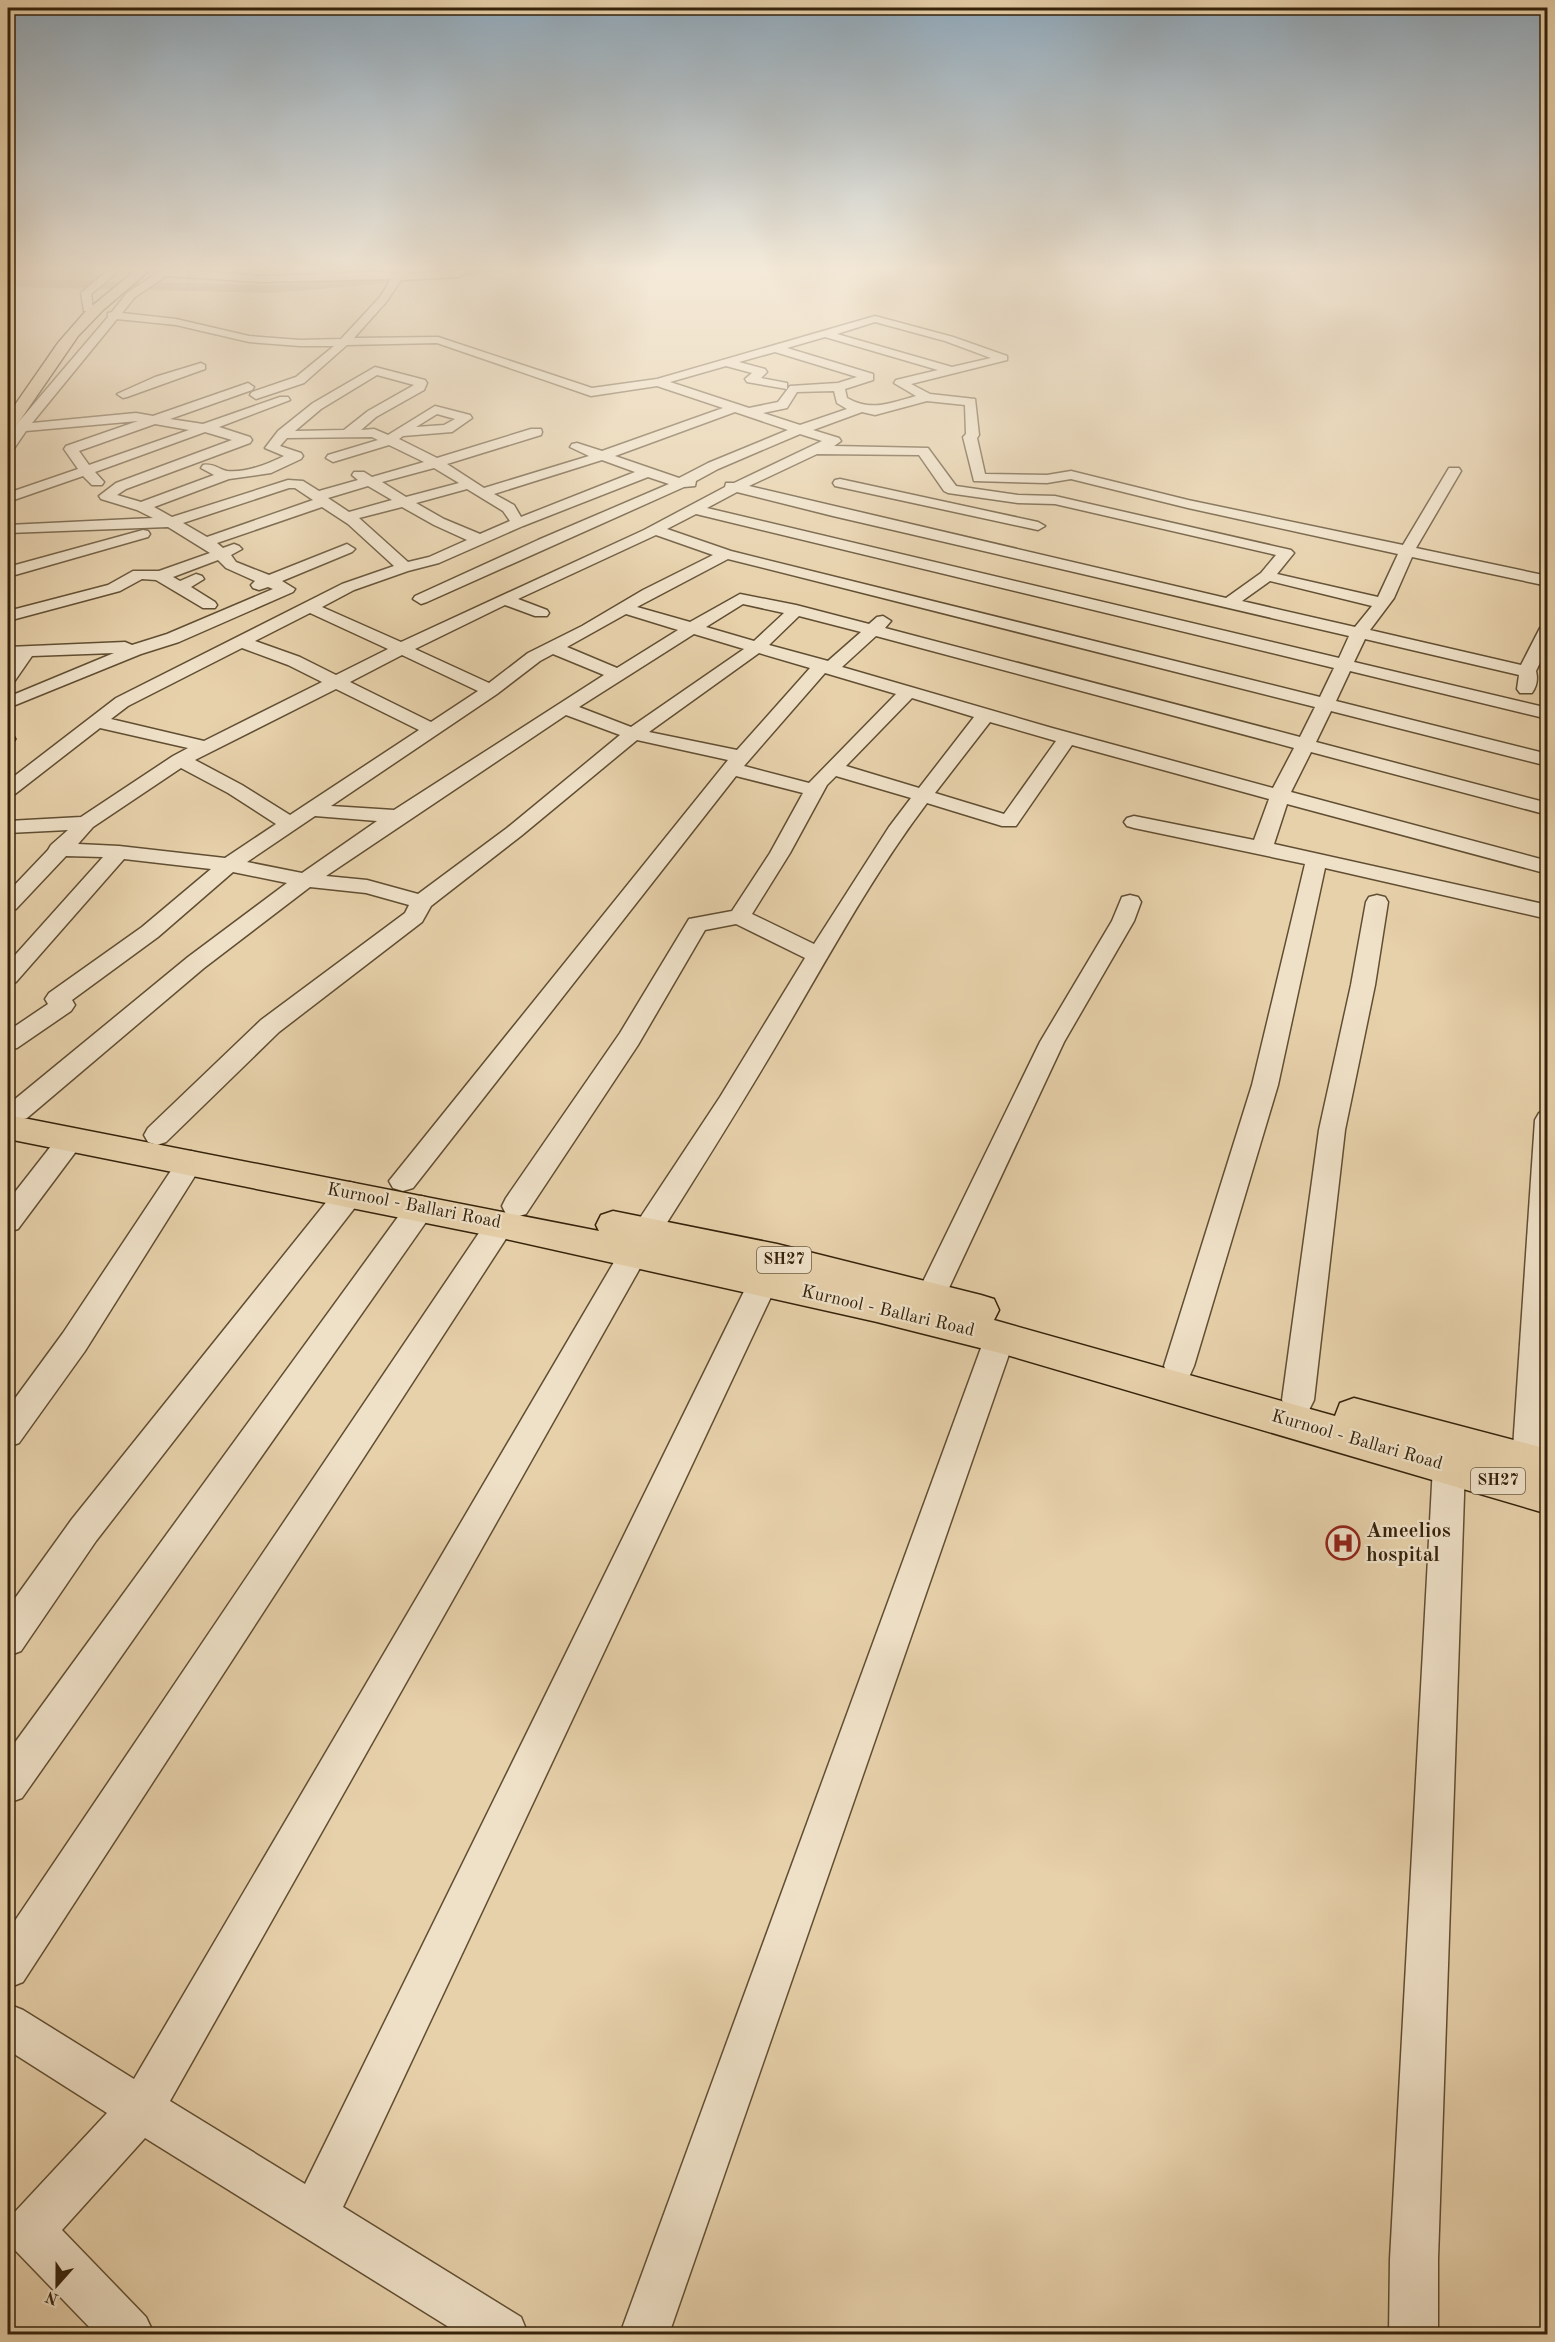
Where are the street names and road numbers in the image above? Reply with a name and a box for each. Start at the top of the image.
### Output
street label: Kurnool - Ballari Road [325,1180,503,1232]
road number: SH27 [757,1247,811,1273]
street label: Kurnool - Ballari Road [800,1282,976,1340]
street label: Kurnool - Ballari Road [1269,1407,1445,1473]
road number: SH27 [1471,1468,1525,1494]

